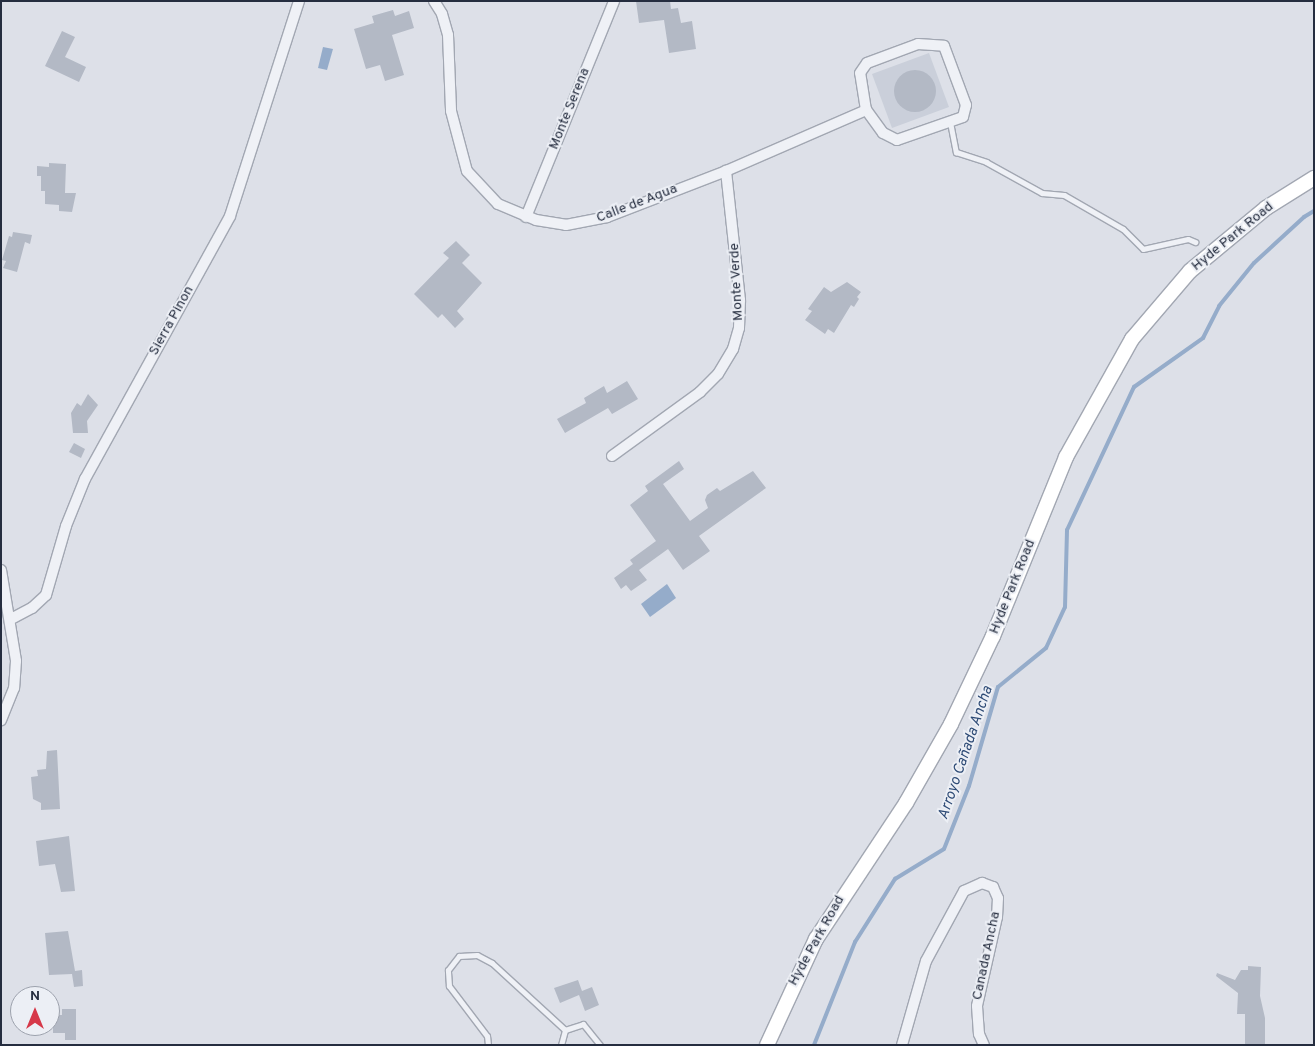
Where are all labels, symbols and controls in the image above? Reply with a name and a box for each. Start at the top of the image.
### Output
street label: Monte Serena [546,66,594,152]
street label: Calle de Agua [594,181,680,227]
street label: Hyde Park Road [1189,199,1277,275]
street label: Monte Verde [727,242,747,322]
street label: Sierra Pinon [146,283,198,359]
street label: Hyde Park Road [986,537,1040,637]
water label: Arroyo Cañada Ancha [935,684,997,822]
street label: Hyde Park Road [785,893,849,989]
street label: Canada Ancha [969,910,1005,1002]
north arrow [10,986,60,1036]
text: N [30,988,40,1005]

